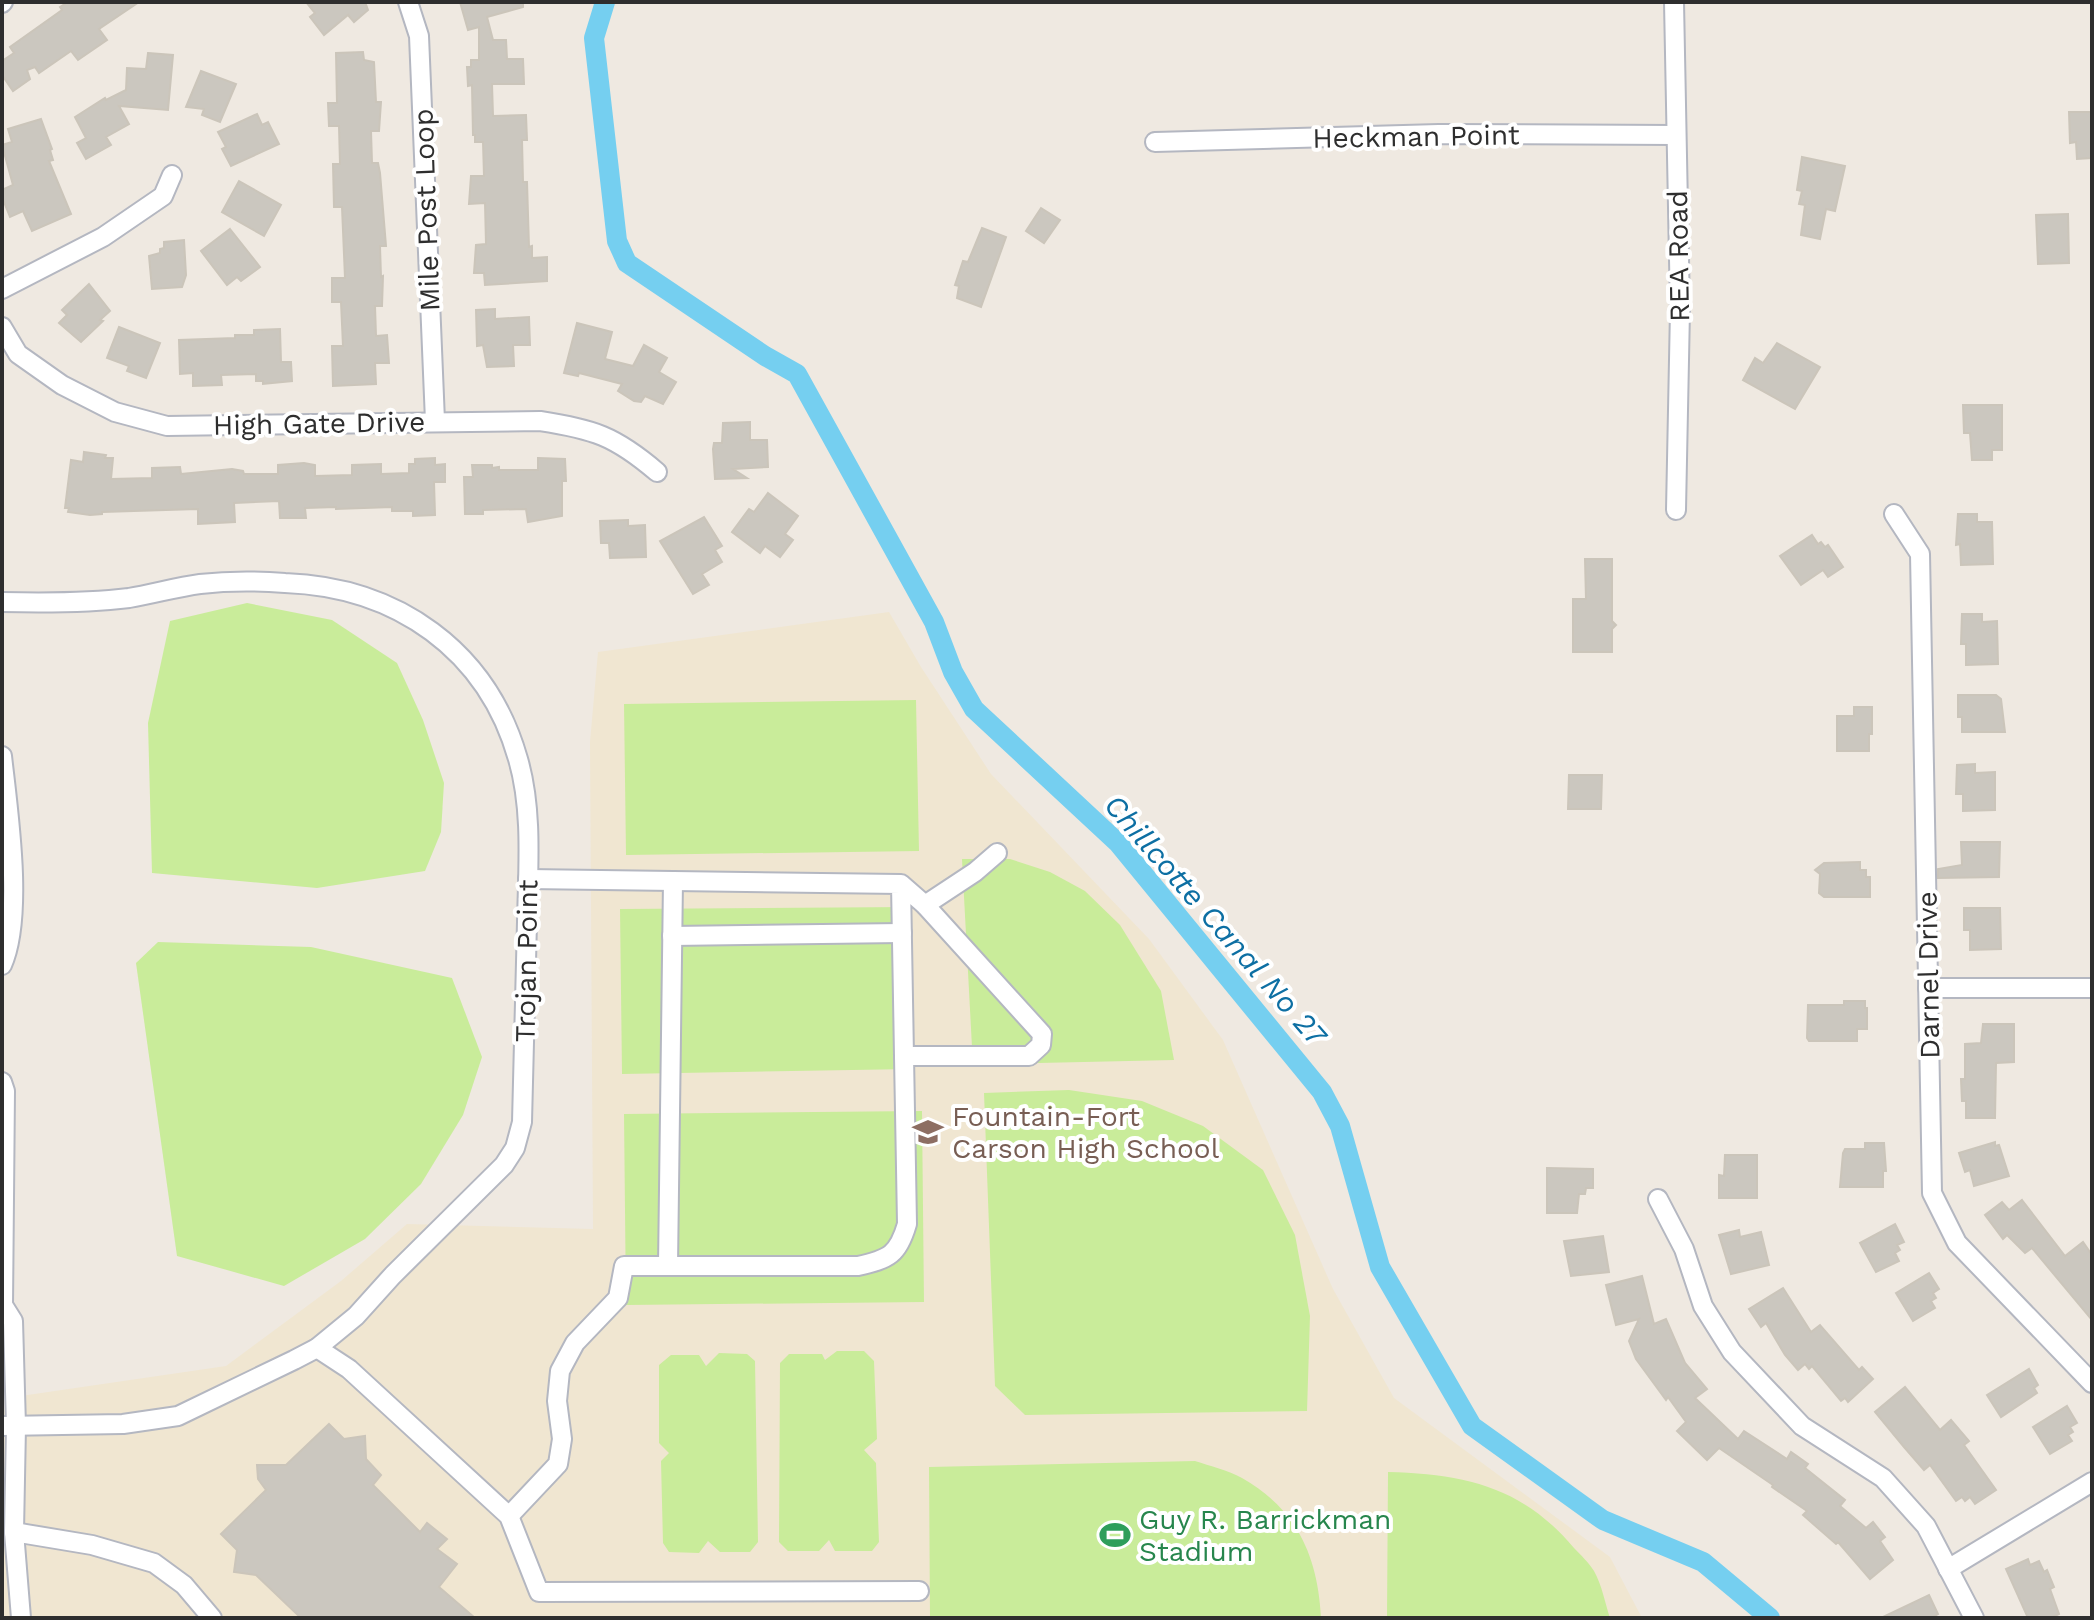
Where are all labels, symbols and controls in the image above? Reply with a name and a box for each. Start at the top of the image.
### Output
street label: Mile Post Loop [406,108,447,312]
street label: Heckman Point [1312,118,1520,155]
street label: REA Road [1661,190,1696,322]
street label: High Gate Drive [213,405,425,442]
water label: Chillcotte Canal No 27 [1097,787,1335,1053]
street label: Trojan Point [509,879,544,1043]
street label: Darnel Drive [1911,891,1946,1059]
place label: Fountain-Fort Carson High School [952,1100,1220,1165]
school or university icon: Fountain-Fort Carson High School [911,1115,945,1149]
place label: Guy R. Barrickman Stadium [1139,1503,1391,1568]
sports icon: Guy R. Barrickman Stadium [1098,1518,1132,1552]

